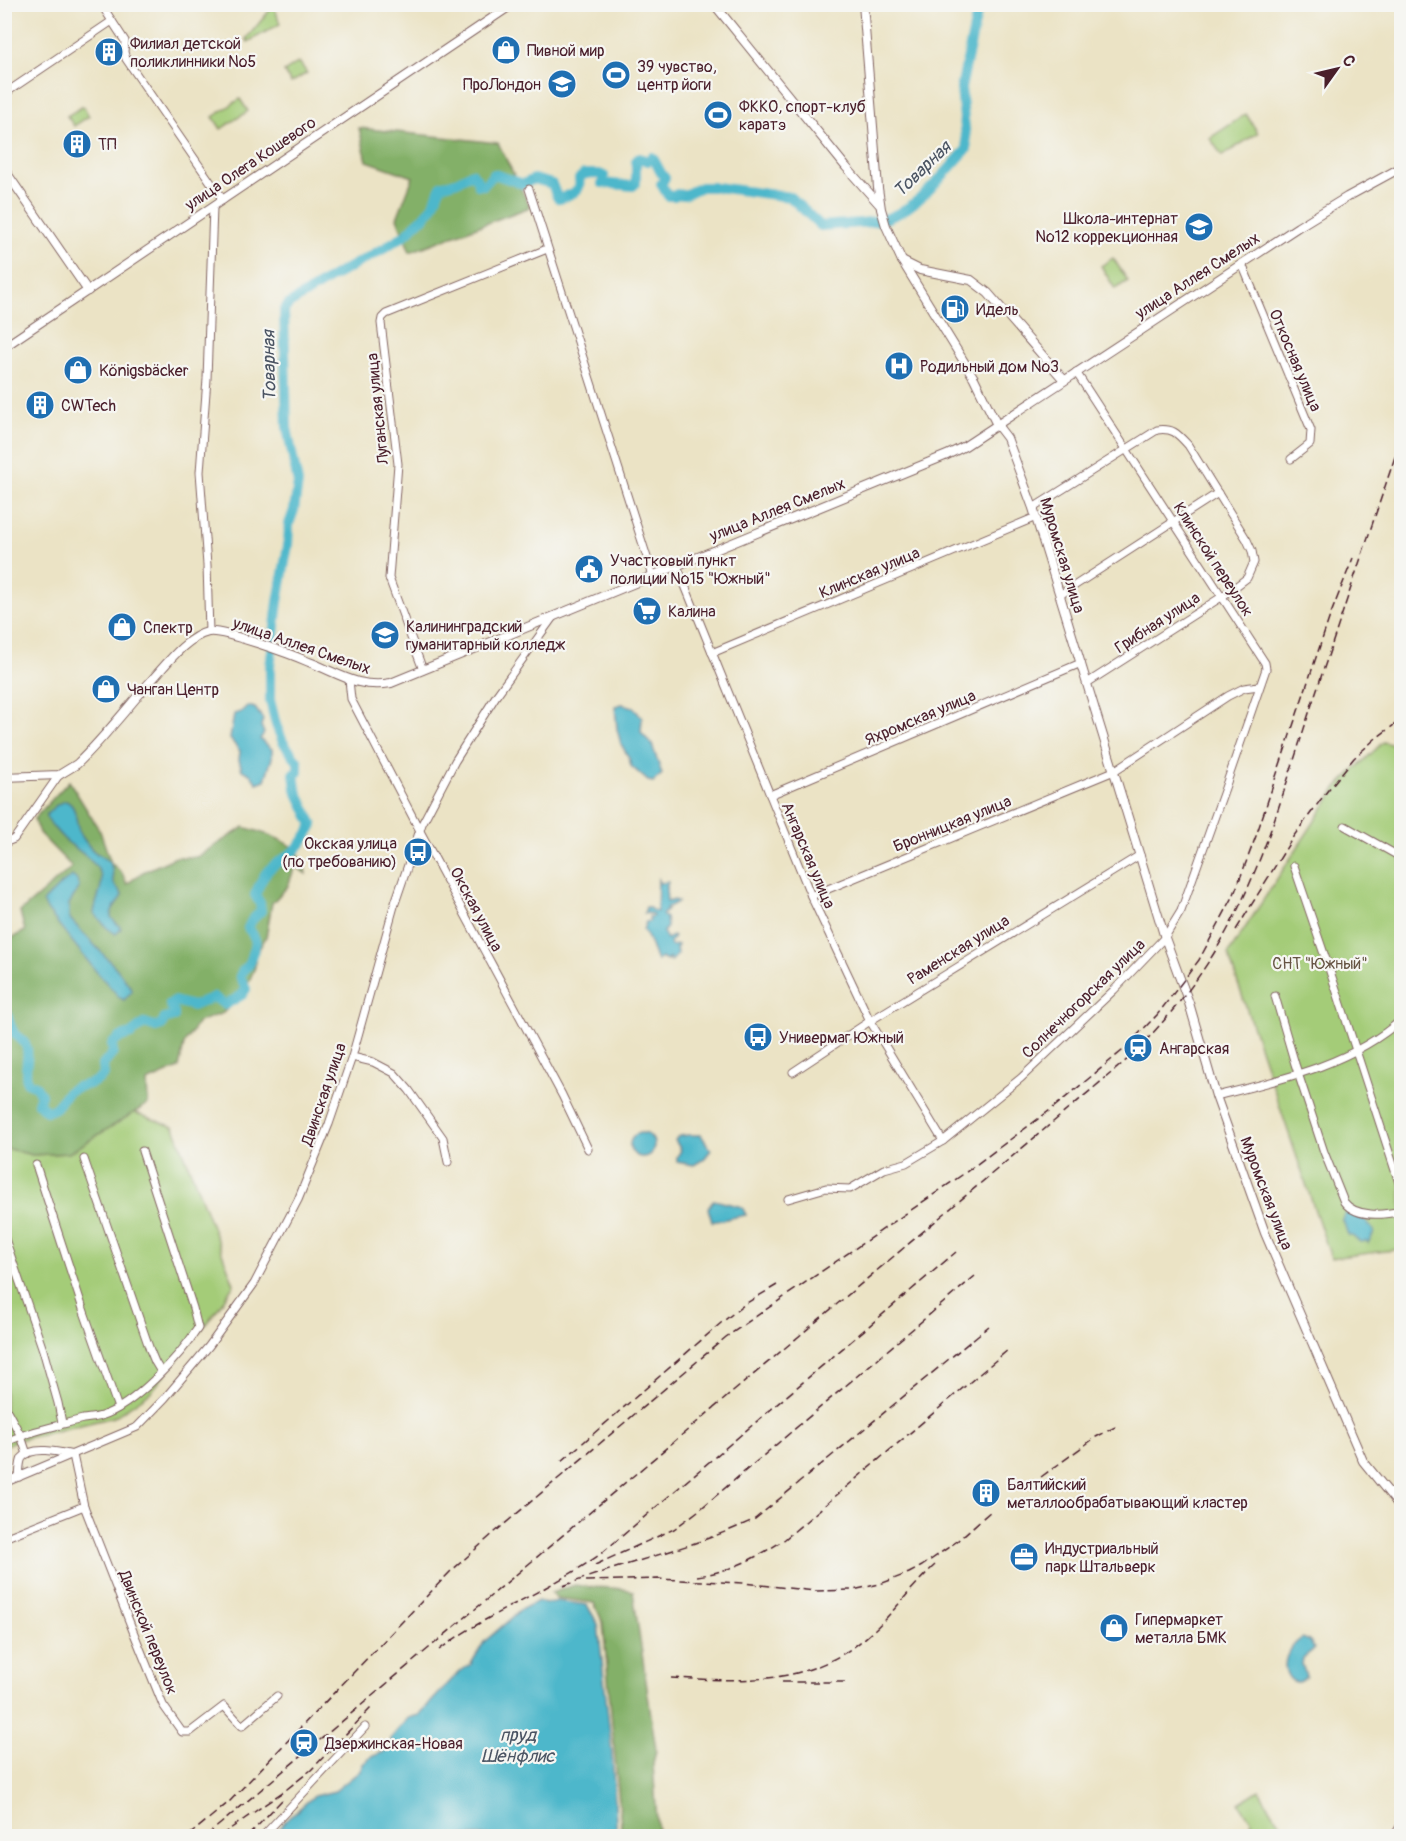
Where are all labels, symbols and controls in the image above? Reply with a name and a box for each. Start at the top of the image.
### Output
place label: Филиал детской поликлинники №5 [130,34,256,72]
shop icon: Пивной мир [490,34,522,66]
building icon: Филиал детской поликлинники №5 [93,36,125,68]
north arrow [1307,39,1367,99]
place label: Пивной мир [527,41,605,61]
text: С [1338,51,1360,71]
place label: 39 чувство, центр йоги [637,57,717,95]
sports icon: 39 чувство, центр йоги [600,59,632,91]
school or university icon: ПроЛондон [546,68,578,100]
place label: ПроЛондон [463,75,541,95]
place label: ФККО, спорт-клуб каратэ [739,97,866,135]
sports icon: ФККО, спорт-клуб каратэ [702,99,734,131]
street label: улица Олега Кошевого [180,112,320,216]
building icon: ТП [61,128,93,160]
place label: ТП [98,135,117,155]
water label: Товарная [889,135,957,202]
place label: Школа-интернат №12 коррекционная [1035,209,1178,247]
school or university icon: Школа-интернат №12 коррекционная [1183,211,1215,243]
street label: улица Аллея Смелых [1131,228,1264,324]
fuel station icon: Идель [939,293,971,325]
place label: Идель [976,300,1019,320]
street label: Откосная улица [1264,306,1326,415]
water label: Товарная [257,329,282,402]
hospital icon: Родильный дом №3 [883,350,915,382]
street label: Луганская улица [362,352,394,467]
shop icon: Königsbäcker [62,354,94,386]
place label: Родильный дом №3 [920,357,1059,377]
place label: Königsbäcker [99,361,189,381]
building icon: CWTech [24,389,56,421]
place label: CWTech [61,396,116,416]
street label: улица Аллея Смелых [706,474,848,547]
street label: Муромская улица [1035,495,1089,615]
street label: Клинской переулок [1169,499,1258,621]
street label: Клинская улица [816,543,923,603]
place label: Участковый пункт полиции №15 "Южный" [610,551,771,589]
public building icon: Участковый пункт полиции №15 "Южный" [573,553,605,585]
street label: Грибная улица [1111,588,1204,658]
supermarket icon: Калина [631,595,663,627]
place label: Калина [668,602,716,622]
shop icon: Спектр [106,611,138,643]
street label: улица Аллея Смелых [229,613,373,679]
place label: Калининградский гуманитарный колледж [406,617,566,655]
place label: Спектр [143,618,193,638]
school or university icon: Калининградский гуманитарный колледж [369,619,401,651]
shop icon: Чанган Центр [90,673,122,705]
place label: Чанган Центр [127,680,219,700]
street label: Яхромская улица [862,686,979,750]
street label: Бронницкая улица [890,791,1014,857]
street label: Ангарская улица [777,799,839,912]
place label: Окская улица (по требованию) [282,834,397,872]
bus stop icon: Окская улица (по требованию) [402,836,434,868]
street label: Окская улица [445,864,507,955]
street label: Раменская улица [904,911,1013,989]
street label: Солнечногорская улица [1018,935,1150,1063]
park label: СНТ "Южный" [1272,954,1368,974]
bus stop icon: Универмаг Южный [742,1021,774,1053]
place label: Универмаг Южный [779,1028,904,1048]
station icon: Ангарская [1122,1032,1154,1064]
place label: Ангарская [1159,1039,1229,1059]
street label: Двинская улица [297,1040,351,1149]
street label: Муромская улица [1235,1134,1297,1253]
place label: Балтийский металлообрабатывающий кластер [1007,1475,1248,1513]
building icon: Балтийский металлообрабатывающий кластер [970,1477,1002,1509]
place label: Индустриальный парк Штальверк [1045,1539,1159,1577]
office icon: Индустриальный парк Штальверк [1008,1541,1040,1573]
street label: Двинской переулок [114,1566,182,1697]
place label: Гипермаркет металла БМК [1135,1610,1227,1648]
shop icon: Гипермаркет металла БМК [1098,1612,1130,1644]
water label: пруд Шёнфлис [482,1724,555,1768]
station icon: Дзержинская-Новая [288,1727,320,1759]
place label: Дзержинская-Новая [324,1734,463,1754]

